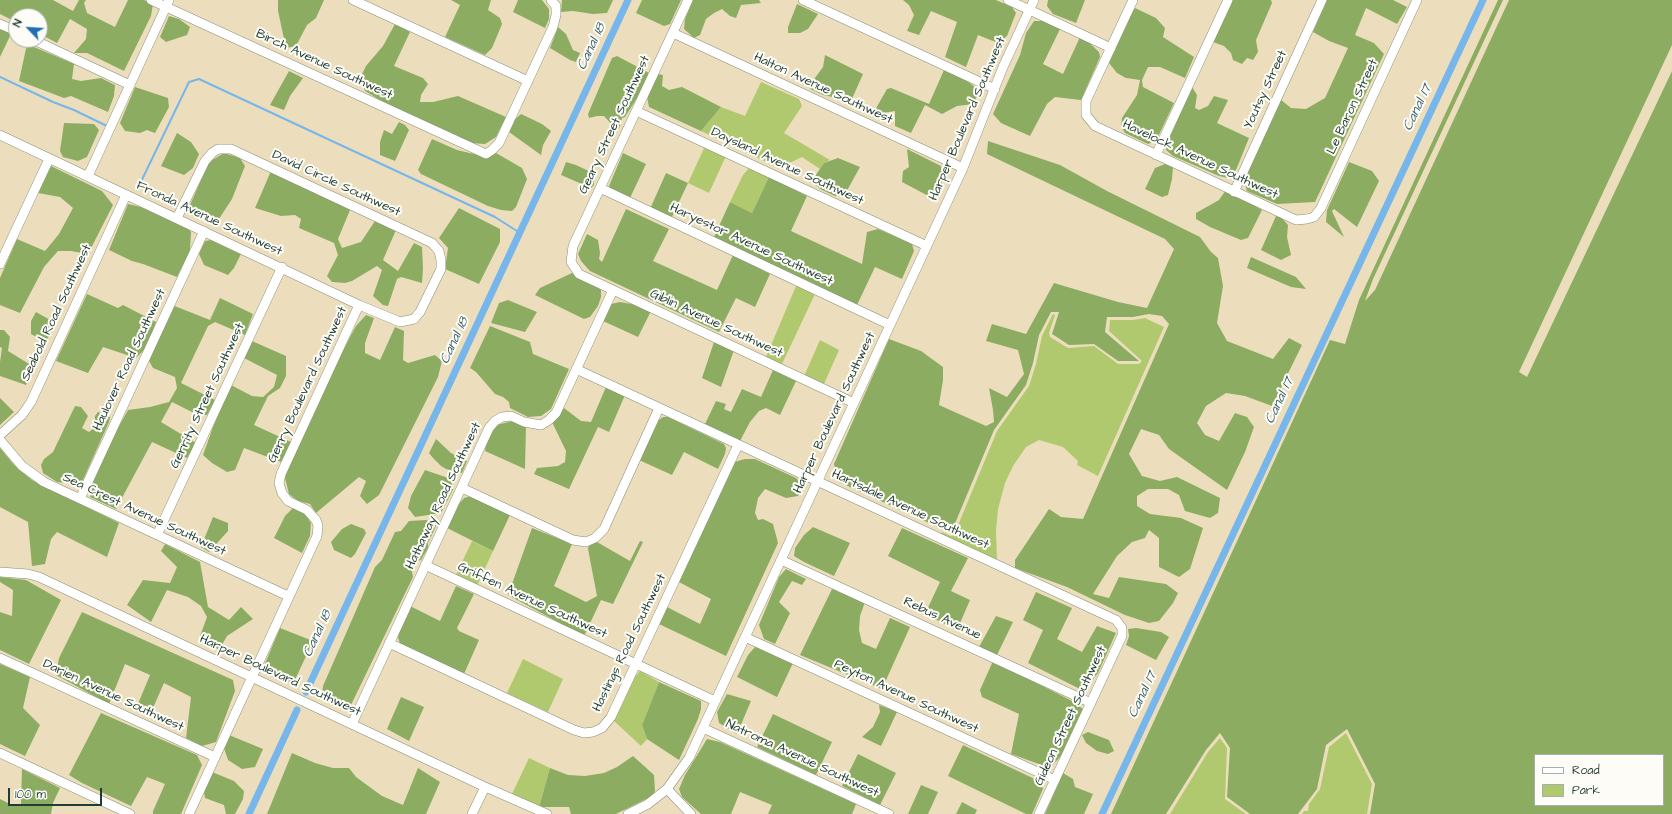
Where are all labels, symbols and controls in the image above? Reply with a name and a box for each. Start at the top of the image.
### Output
north arrow [8,8,48,48]
text: N [9,17,26,29]
water label: Canal 18 [574,21,610,73]
street label: Birch Avenue Southwest [253,26,395,104]
street label: Harper Boulevard Southwest [926,35,1010,203]
street label: Youtsy Street [1241,48,1291,132]
street label: Halton Avenue Southwest [751,50,895,128]
street label: Geary Street Southwest [576,53,654,197]
street label: Le Baron Street [1324,57,1382,157]
water label: Canal 17 [1400,82,1436,134]
street label: Havelock Avenue Southwest [1120,117,1280,203]
street label: Daysland Avenue Southwest [708,125,866,209]
street label: David Circle Southwest [269,147,403,221]
street label: Fronda Avenue Southwest [134,178,284,260]
street label: Haryestor Avenue Southwest [667,200,835,290]
street label: Seabold Road Southwest [18,242,96,384]
street label: Haulover Road Southwest [90,286,170,434]
street label: Giblin Avenue Southwest [647,286,785,362]
street label: Gerry Boulevard Southwest [265,304,351,466]
water label: Canal 18 [437,315,473,367]
street label: Gerrity Street Southwest [167,321,249,471]
street label: Harper Boulevard Southwest [791,330,879,496]
water label: Canal 17 [1262,375,1298,427]
street label: Hathaway Road Southwest [403,420,485,572]
street label: Hartsdale Avenue Southwest [829,467,991,553]
street label: Sea Crest Avenue Southwest [60,470,228,560]
street label: Griffen Avenue Southwest [455,559,609,643]
street label: Hastings Road Southwest [590,571,670,715]
street label: Rebus Avenue [901,594,983,644]
water label: Canal 18 [300,608,336,660]
street label: Harper Boulevard Southwest [197,632,363,720]
street label: Gideon Street Southwest [1032,644,1110,788]
street label: Darien Avenue Southwest [40,656,186,736]
street label: Peyton Avenue Southwest [831,657,981,737]
water label: Canal 17 [1125,669,1161,721]
street label: Natroma Avenue Southwest [723,717,881,801]
legend [1534,754,1664,806]
text: Road [1572,762,1600,779]
scale bar [10,780,104,806]
text: Park [1572,782,1600,799]
text: 100 m [15,786,46,803]

